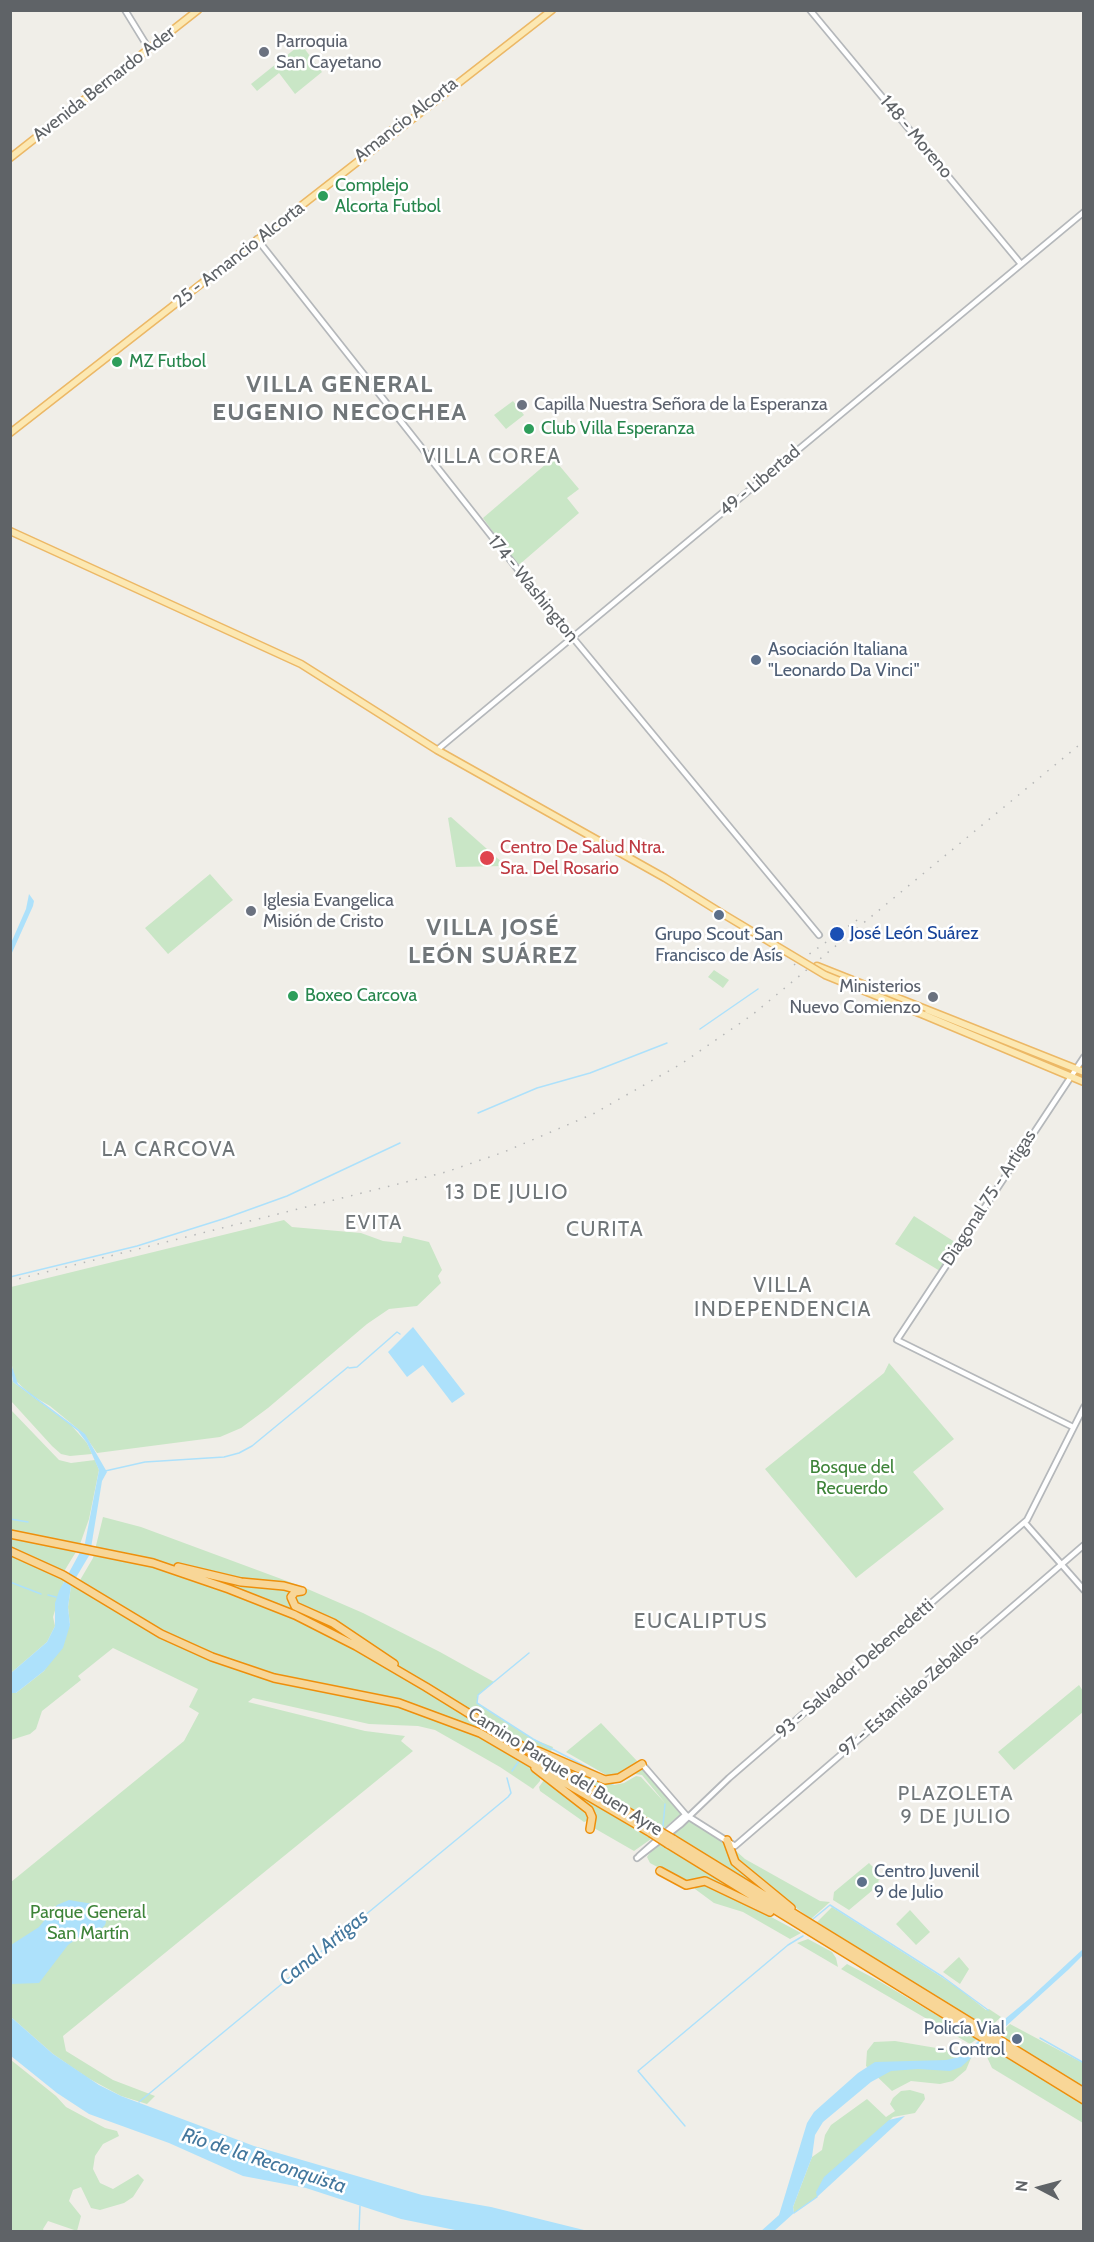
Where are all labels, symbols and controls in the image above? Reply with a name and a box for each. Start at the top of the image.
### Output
street label: Avenida Bernardo Ader [29,22,179,146]
place label: Parroquia San Cayetano [276,31,381,74]
marker: Parroquia San Cayetano [257,45,271,59]
street label: Amancio Alcorta [350,73,462,167]
street label: 148 - Moreno [875,91,957,183]
place label: Complejo Alcorta Futbol [335,175,441,218]
marker: Complejo Alcorta Futbol [316,189,330,203]
street label: 25 - Amancio Alcorta [169,197,309,313]
place label: MZ Futbol [129,351,206,373]
marker: MZ Futbol [110,355,124,369]
district label: VILLA GENERAL EUGENIO NECOCHEA [212,371,468,427]
place label: Capilla Nuestra Señora de la Esperanza [534,394,828,416]
marker: Capilla Nuestra Señora de la Esperanza [515,398,529,412]
place label: Club Villa Esperanza [541,418,695,440]
marker: Club Villa Esperanza [522,422,536,436]
street label: 49 - Libertad [715,441,805,521]
district label: VILLA COREA [422,444,562,470]
street label: 174 - Washington [483,531,583,647]
place label: Asociación Italiana "Leonardo Da Vinci" [768,639,919,682]
marker: Asociación Italiana "Leonardo Da Vinci" [749,653,763,667]
place label: Centro De Salud Ntra. Sra. Del Rosario [500,837,665,880]
marker: Centro De Salud Ntra. Sra. Del Rosario [478,849,496,867]
place label: Iglesia Evangelica Misión de Cristo [263,890,394,932]
marker: Iglesia Evangelica Misión de Cristo [244,904,258,918]
marker: Grupo Scout San Francisco de Asís [712,908,726,922]
district label: VILLA JOSÉ LEÓN SUÁREZ [408,914,578,970]
place label: José León Suárez [850,923,979,945]
place label: Grupo Scout San Francisco de Asís [655,924,783,966]
marker: José León Suárez [828,925,846,943]
place label: Ministerios Nuevo Comienzo [790,976,921,1018]
place label: Boxeo Carcova [305,985,417,1007]
marker: Boxeo Carcova [286,989,300,1003]
marker: Ministerios Nuevo Comienzo [926,990,940,1004]
street label: Diagonal 75 - Artigas [937,1126,1041,1270]
district label: LA CARCOVA [102,1137,236,1163]
district label: 13 DE JULIO [445,1180,569,1206]
district label: EVITA [345,1211,403,1235]
district label: CURITA [566,1217,644,1243]
district label: VILLA INDEPENDENCIA [694,1273,872,1323]
park label: Bosque del Recuerdo [810,1457,894,1500]
street label: 93 - Salvador Debenedetti [772,1595,938,1743]
district label: EUCALIPTUS [634,1609,768,1635]
street label: 97 - Estanislao Zeballos [835,1628,983,1762]
street label: Camino Parque del Buen Ayre [464,1703,666,1841]
district label: PLAZOLETA 9 DE JULIO [898,1782,1014,1829]
place label: Centro Juvenil 9 de Julio [874,1861,979,1904]
marker: Centro Juvenil 9 de Julio [855,1875,869,1889]
park label: Parque General San Martín [30,1902,146,1944]
water label: Canal Artigas [275,1905,373,1991]
place label: Policía Vial - Control [924,2018,1005,2060]
marker: Policía Vial - Control [1010,2032,1024,2046]
water label: Río de la Reconquista [179,2123,349,2199]
north arrow [1010,2158,1070,2218]
text: N [1012,2179,1032,2193]

